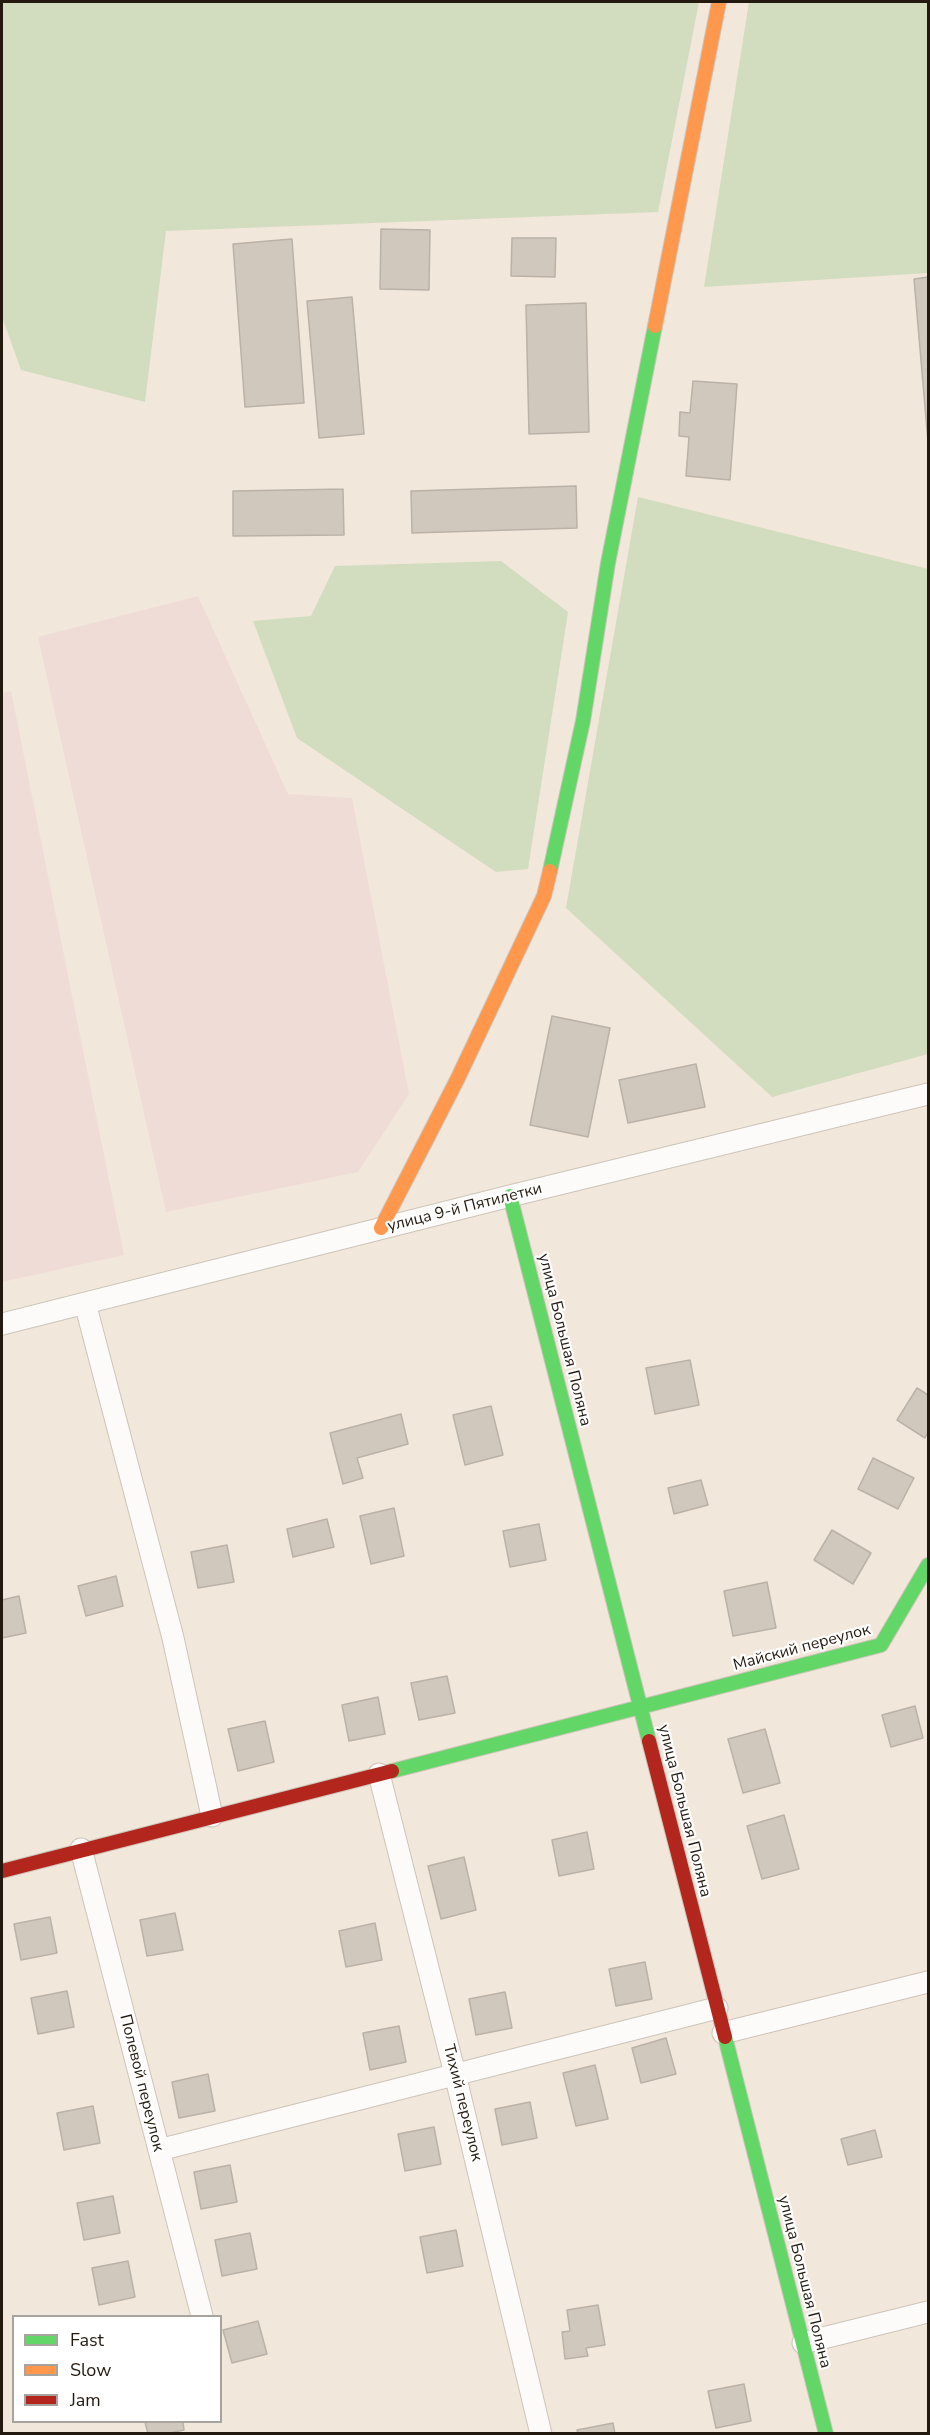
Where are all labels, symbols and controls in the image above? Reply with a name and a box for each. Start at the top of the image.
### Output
street label: улица 9-й Пятилетки [386,1180,544,1236]
street label: улица Большая Поляна [533,1252,595,1428]
street label: Майский переулок [731,1620,873,1676]
street label: улица Большая Поляна [653,1723,715,1899]
street label: Полевой переулок [115,2012,167,2154]
street label: Тихий переулок [438,2043,486,2163]
street label: улица Большая Поляна [773,2194,835,2370]
legend [12,2315,222,2423]
text: Fast [70,2328,104,2352]
text: Slow [70,2358,111,2382]
text: Jam [70,2388,101,2412]

